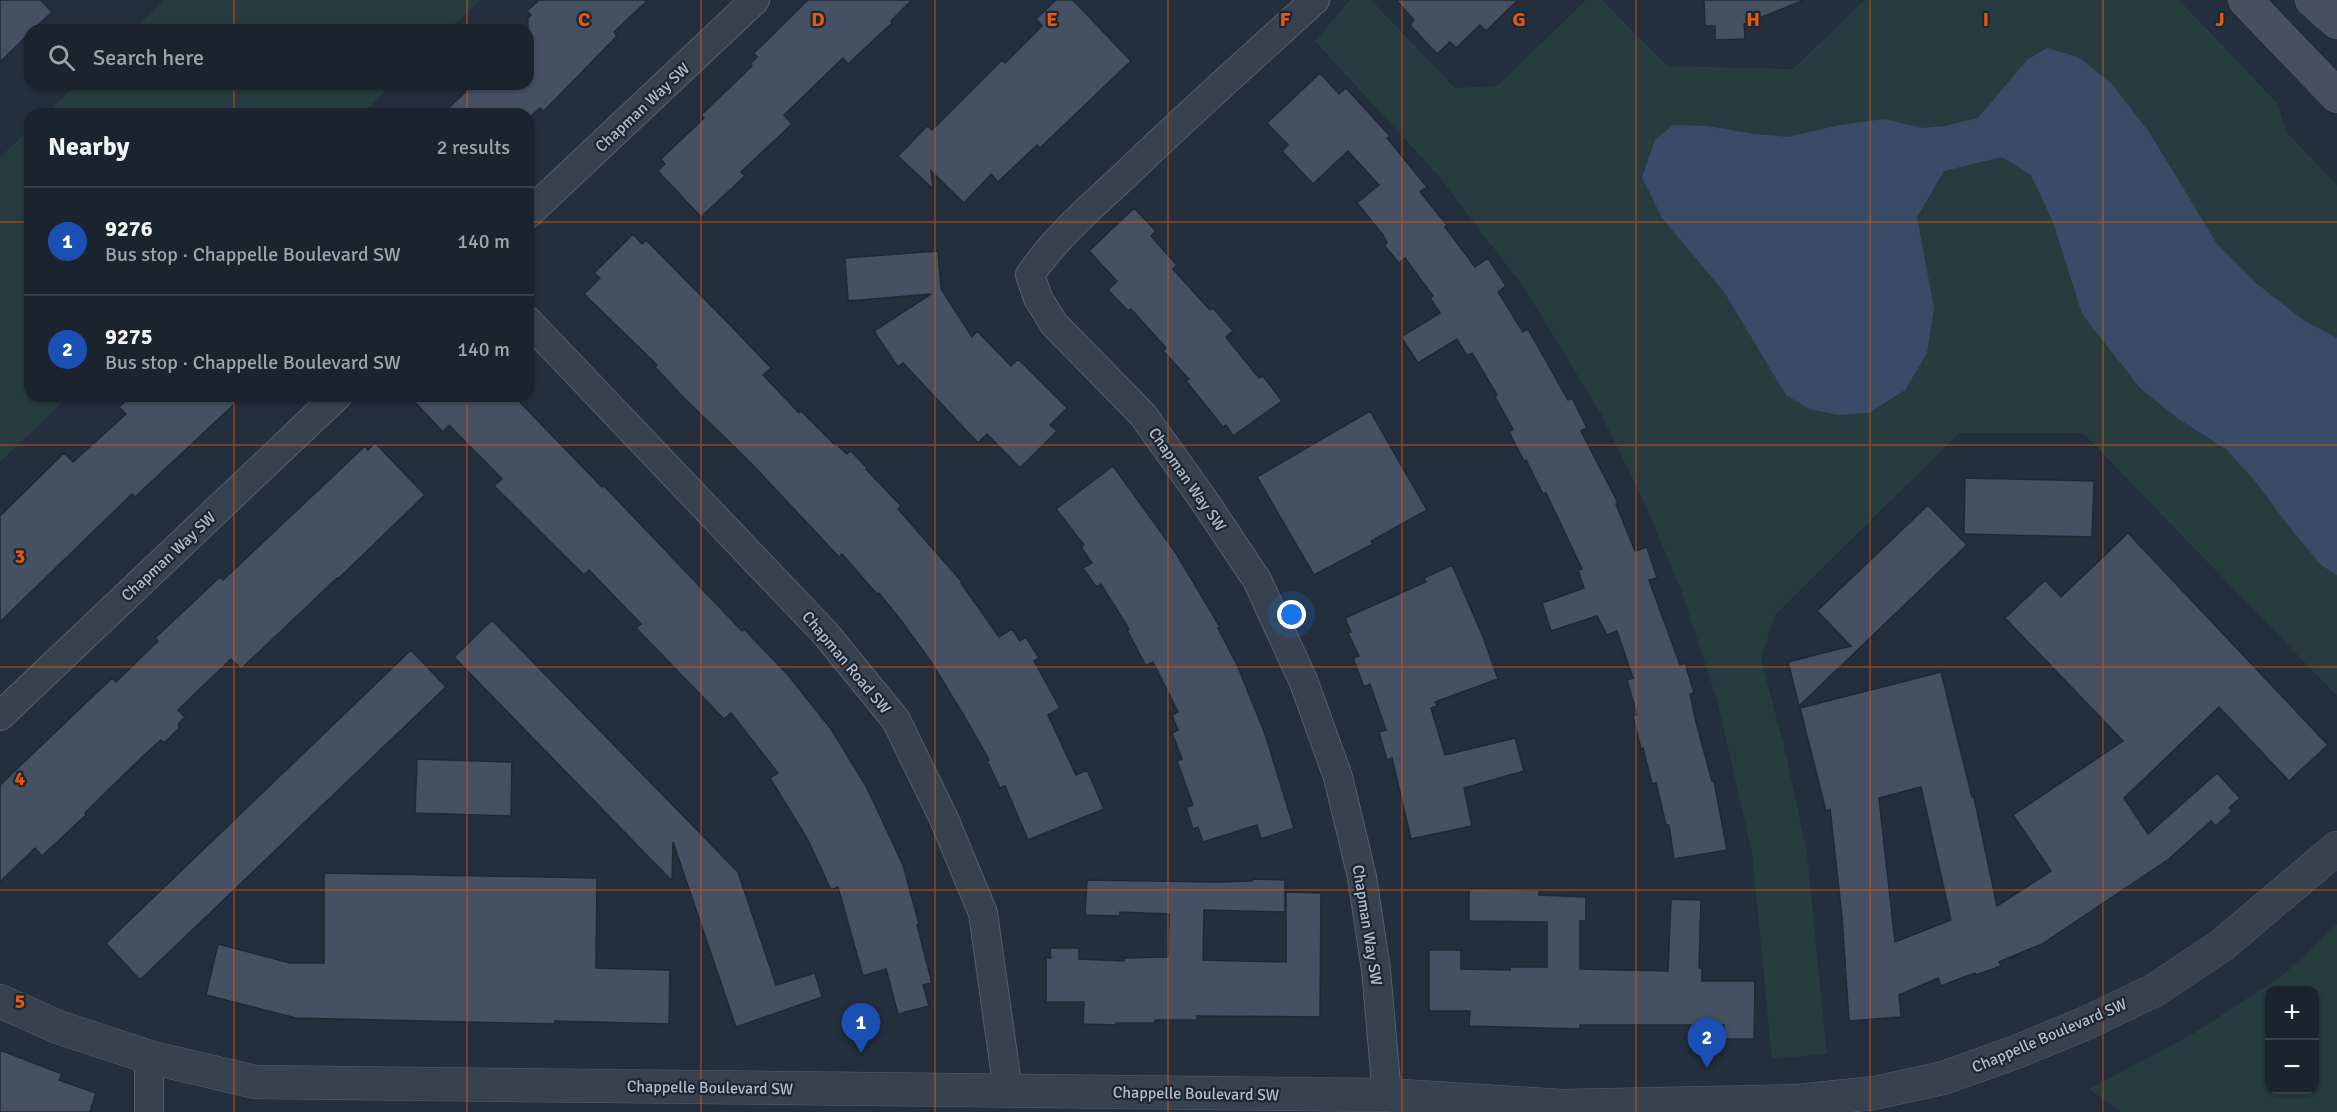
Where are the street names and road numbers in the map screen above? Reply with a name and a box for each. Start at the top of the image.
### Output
street label: Chapman Way SW [591,58,694,157]
street label: Chapman Way SW [1144,424,1231,536]
street label: Chapman Way SW [117,507,220,606]
street label: Chapman Road SW [797,607,895,718]
street label: Chapman Way SW [1348,863,1387,987]
street label: Chappelle Boulevard SW [1969,994,2130,1078]
street label: Chappelle Boulevard SW [627,1077,794,1099]
street label: Chappelle Boulevard SW [1113,1083,1280,1105]

